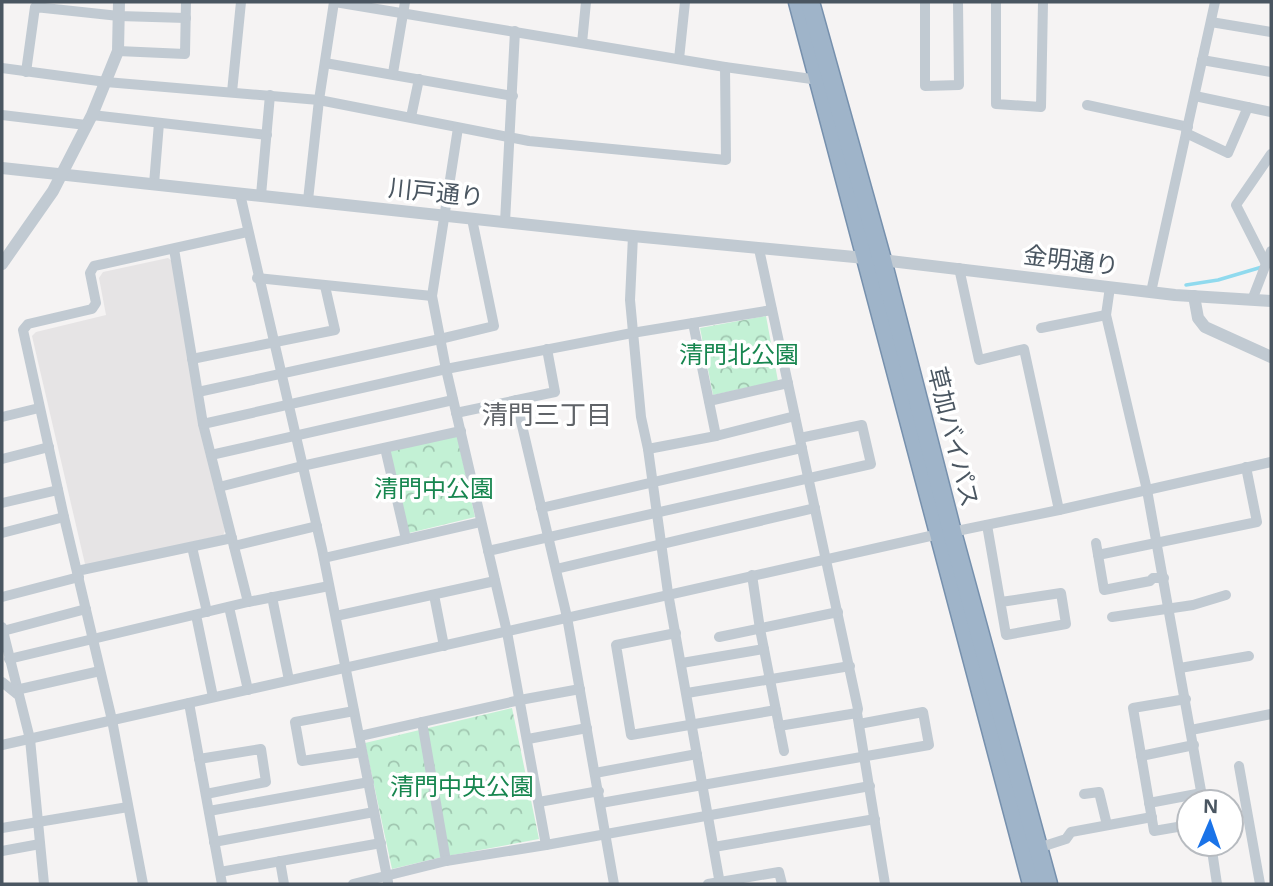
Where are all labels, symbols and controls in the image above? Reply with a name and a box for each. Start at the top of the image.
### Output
street label: 川戸通り [387,170,486,213]
street label: 金明通り [1022,237,1121,282]
park label: 清門北公園 [679,337,799,370]
street label: 草加バイパス [921,363,988,510]
district label: 清門三丁目 [482,396,612,432]
park label: 清門中公園 [374,471,494,504]
park label: 清門中央公園 [390,769,534,802]
north arrow [1175,788,1245,858]
text: N [1202,793,1219,819]

